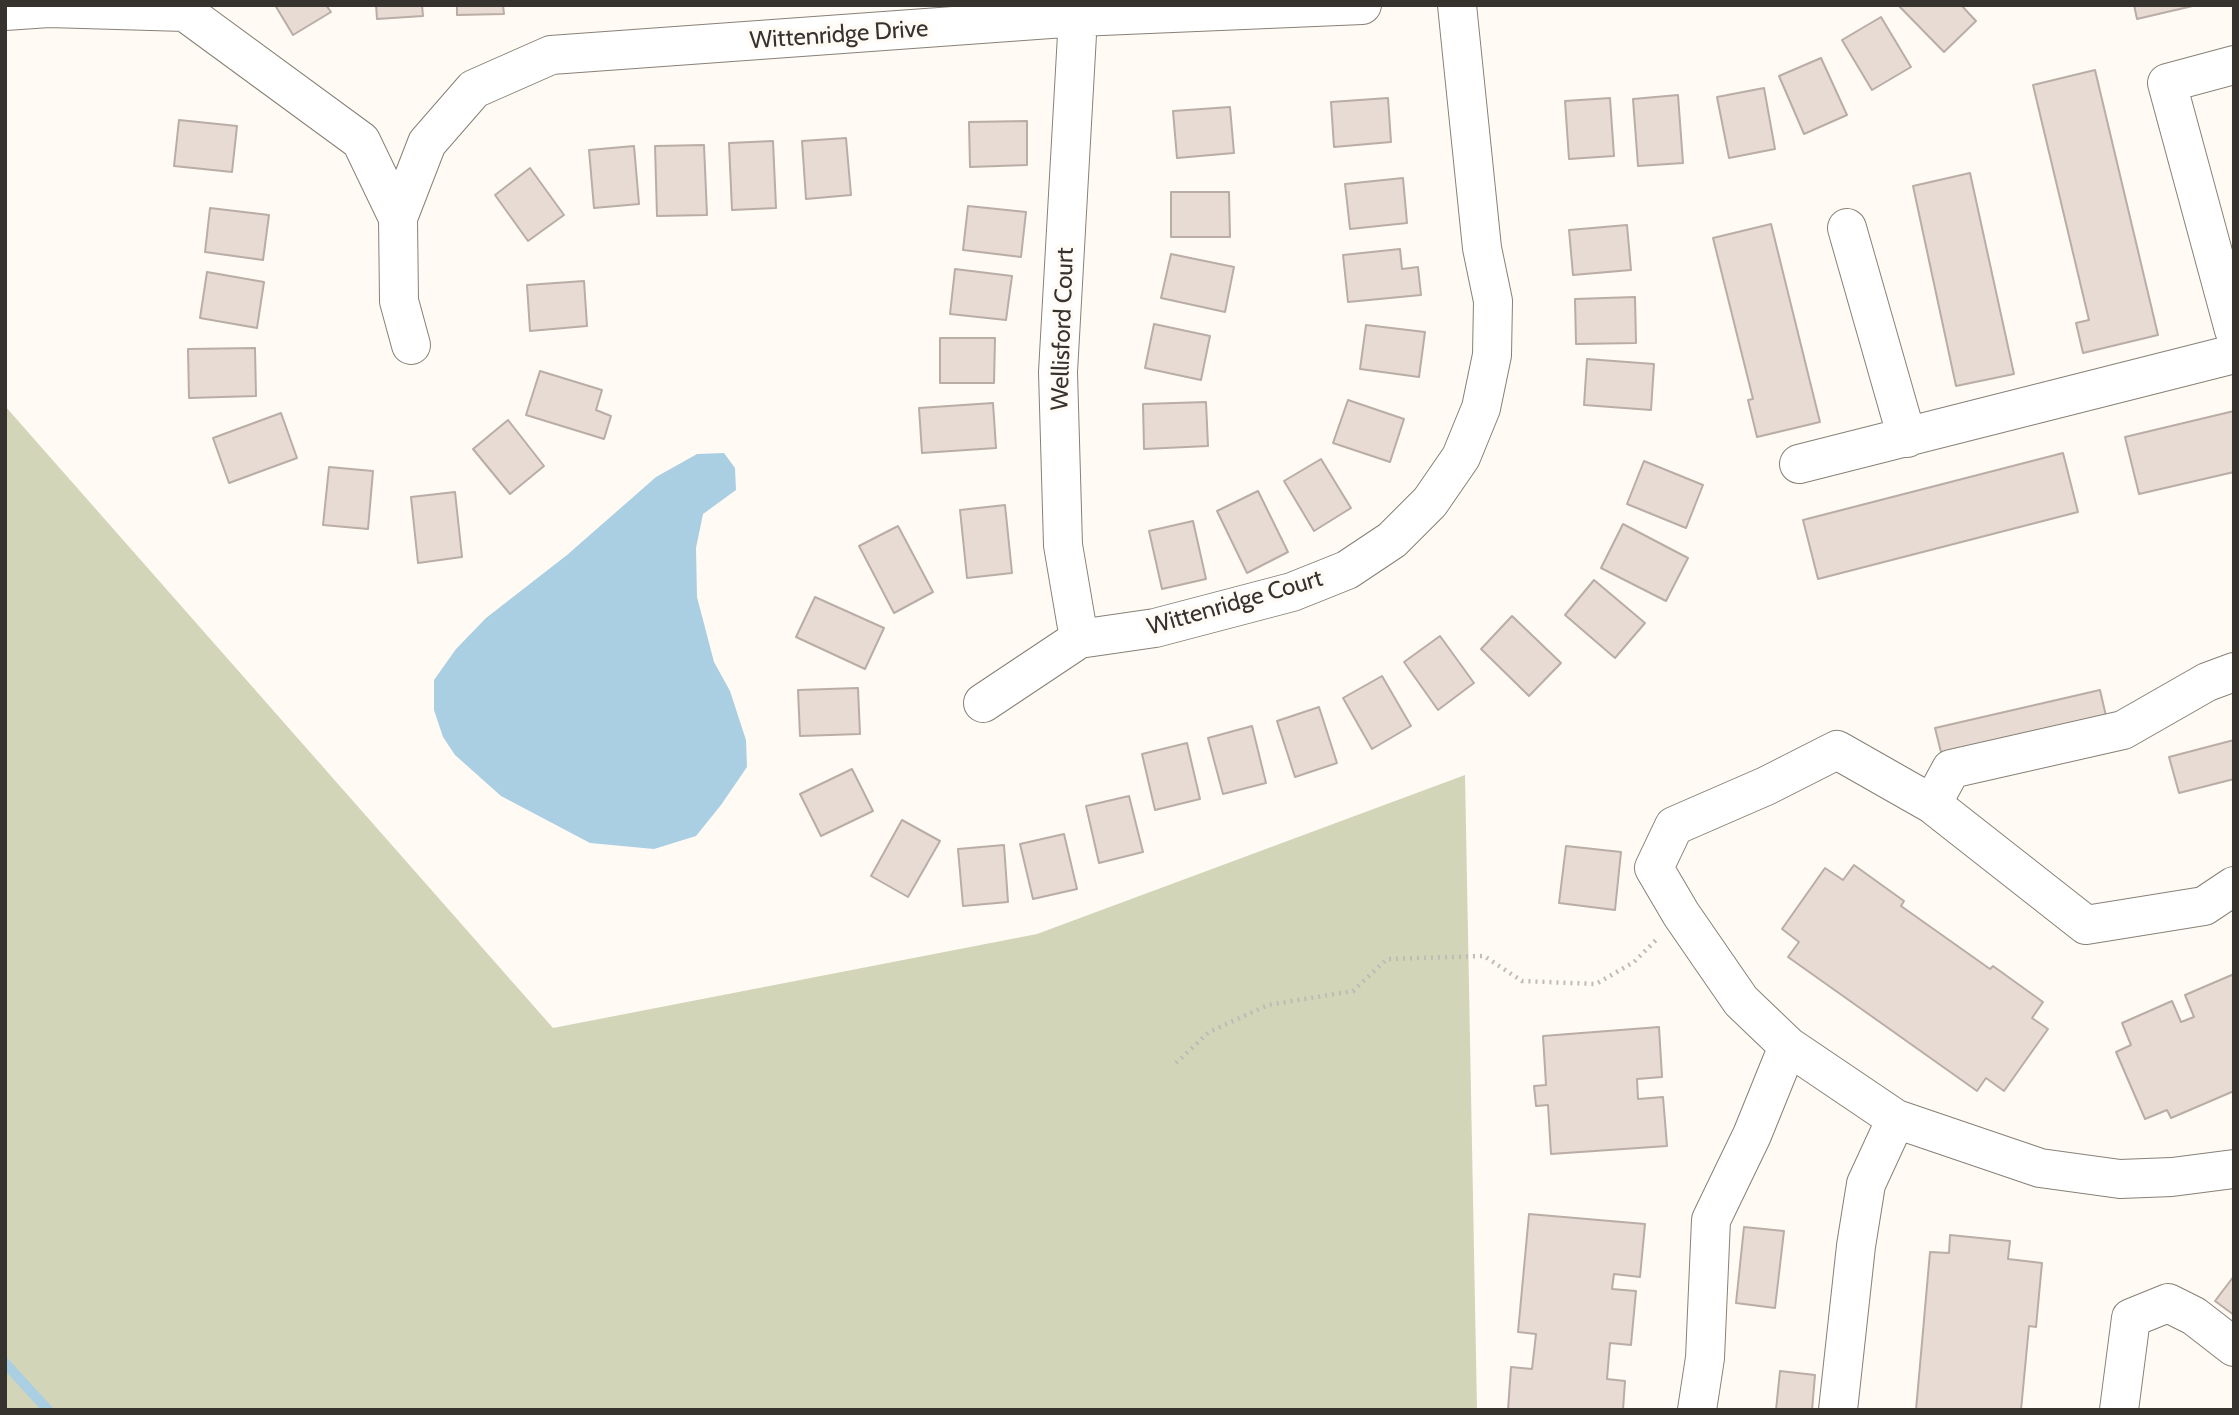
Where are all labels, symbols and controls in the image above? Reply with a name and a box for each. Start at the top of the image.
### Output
street label: Wittenridge Drive [749,14,929,56]
street label: Wellisford Court [1046,247,1080,411]
street label: Wittenridge Court [1144,564,1326,642]

